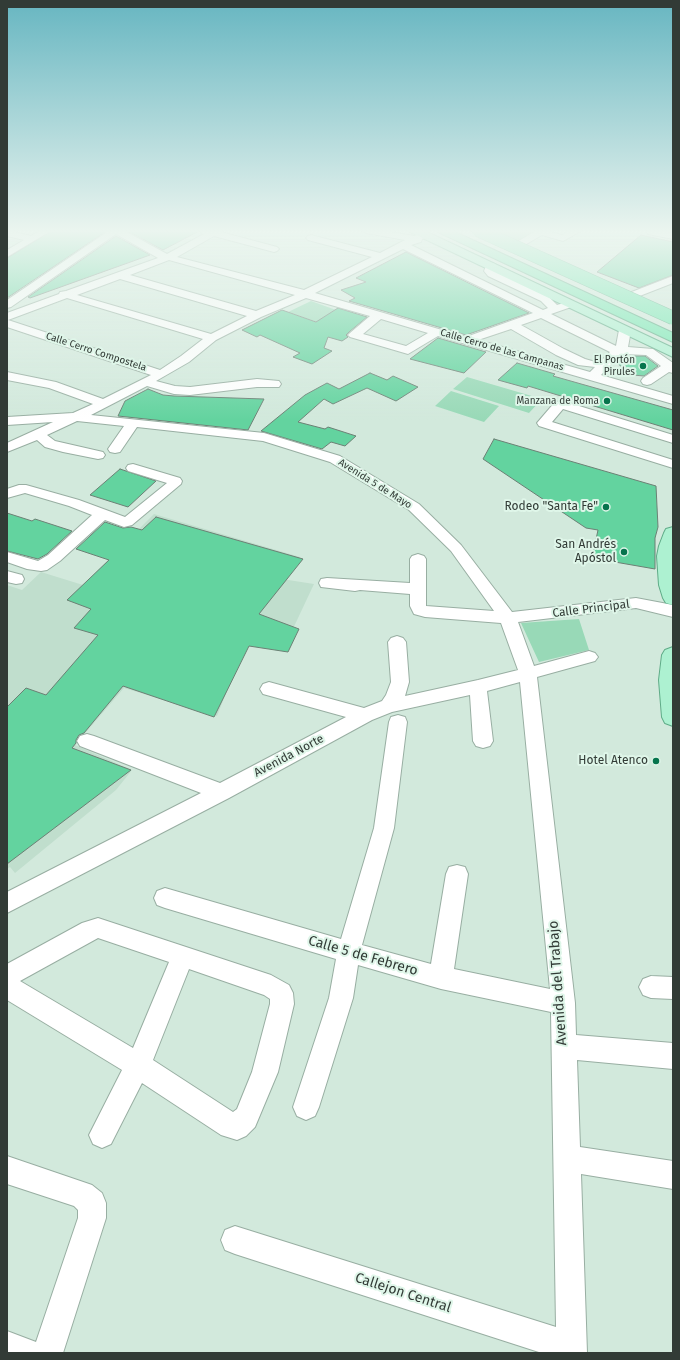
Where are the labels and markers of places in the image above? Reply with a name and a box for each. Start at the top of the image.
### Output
place label: El Portón Pirules [594,354,635,378]
marker: El Portón Pirules [638,361,648,371]
place label: Manzana de Roma [516,395,599,407]
marker: Manzana de Roma [602,396,612,406]
place label: Rodeo "Santa Fe" [504,500,598,514]
marker: Rodeo "Santa Fe" [601,502,611,512]
place label: San Andrés Apóstol [555,538,616,566]
marker: San Andrés Apóstol [619,547,629,557]
place label: Hotel Atenco [578,754,648,768]
marker: Hotel Atenco [651,756,661,766]

